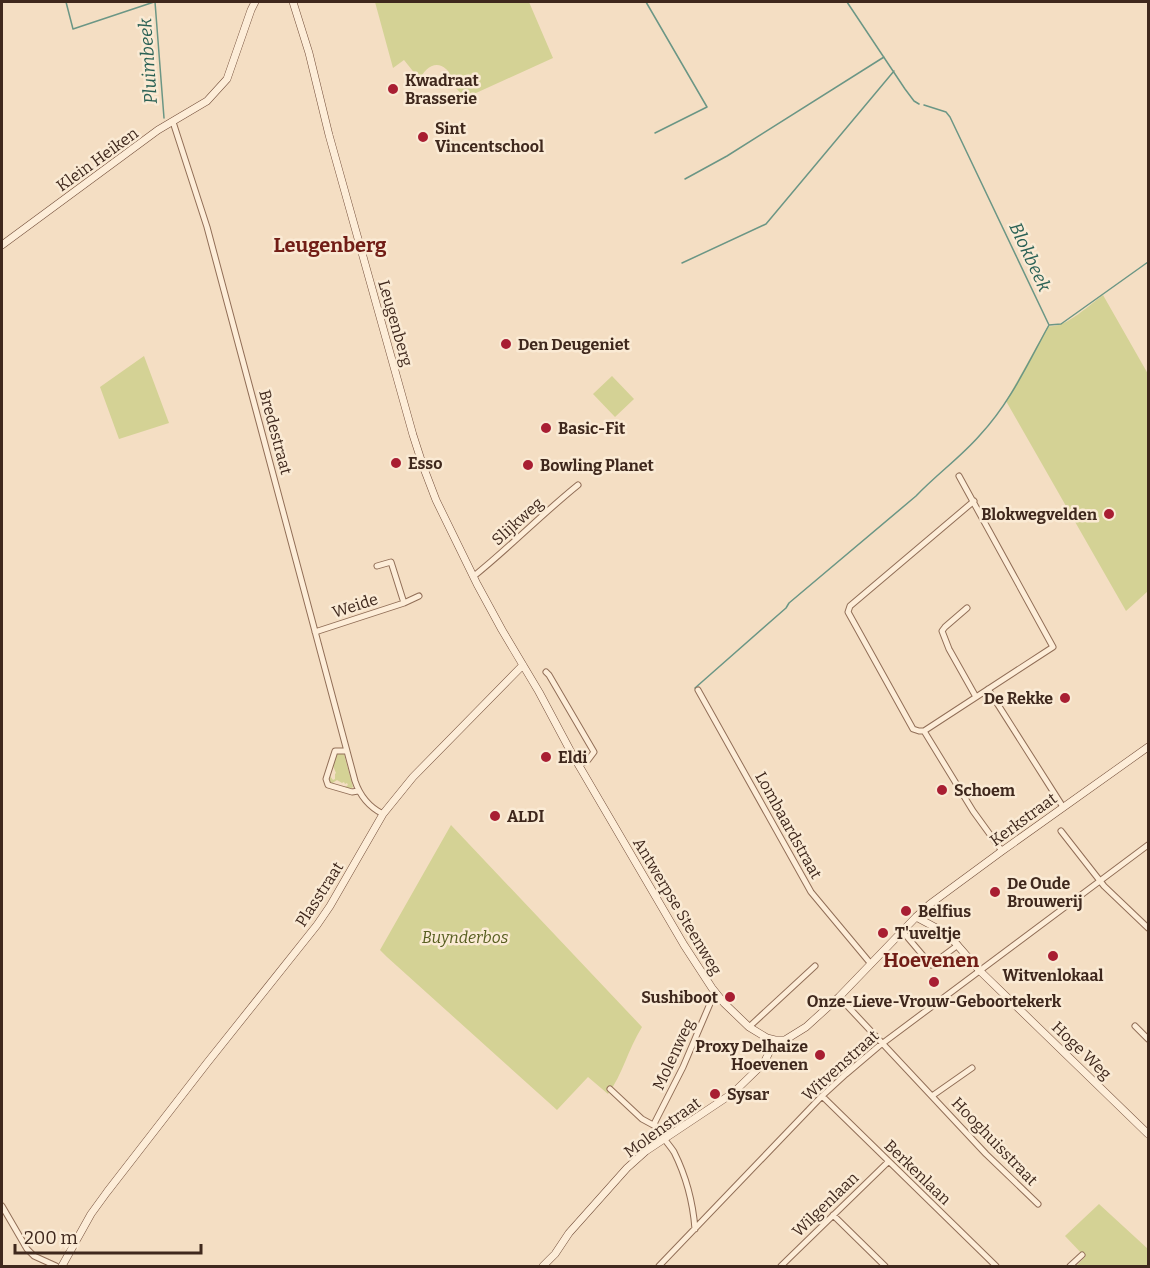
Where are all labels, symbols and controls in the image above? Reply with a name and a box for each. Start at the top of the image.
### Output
water label: Pluimbeek [134,17,162,105]
place label: Kwadraat Brasserie [405,71,480,108]
marker: Kwadraat Brasserie [386,82,400,96]
place label: Sint Vincentschool [435,119,544,156]
street label: Klein Heiken [53,123,142,195]
marker: Sint Vincentschool [416,130,430,144]
water label: Blokbeek [1004,219,1056,295]
district label: Leugenberg [274,233,387,257]
street label: Leugenberg [374,278,417,368]
place label: Den Deugeniet [518,335,630,354]
marker: Den Deugeniet [499,337,513,351]
street label: Bredestraat [255,388,296,477]
place label: Basic-Fit [558,419,626,438]
marker: Basic-Fit [539,421,553,435]
place label: Esso [408,454,443,473]
marker: Esso [389,456,403,470]
place label: Bowling Planet [540,456,655,475]
marker: Bowling Planet [521,458,535,472]
street label: Slijkweg [488,493,547,549]
place label: Blokwegvelden [981,505,1098,524]
marker: Blokwegvelden [1102,507,1116,521]
street label: Weide [330,589,380,622]
place label: De Rekke [984,689,1053,708]
marker: De Rekke [1058,691,1072,705]
place label: Eldi [558,748,587,767]
marker: Eldi [539,750,553,764]
street label: Lombaardstraat [751,768,826,882]
place label: Schoem [954,781,1016,800]
marker: Schoem [935,783,949,797]
street label: Kerkstraat [986,789,1061,850]
place label: ALDI [507,807,544,826]
marker: ALDI [488,809,502,823]
street label: Antwerpse Steenweg [629,834,726,978]
street label: Plasstraat [291,858,347,930]
place label: De Oude Brouwerij [1007,874,1083,911]
marker: De Oude Brouwerij [988,885,1002,899]
place label: Belfius [918,902,971,921]
marker: Belfius [899,904,913,918]
place label: T'uveltje [895,924,961,943]
marker: T'uveltje [876,926,890,940]
park label: Buynderbos [422,928,509,947]
district label: Hoevenen [883,948,979,972]
marker: Witvenlokaal [1046,949,1060,963]
place label: Witvenlokaal [1003,966,1103,985]
marker: Onze-Lieve-Vrouw-Geboortekerk [927,975,941,989]
place label: Sushiboot [641,988,719,1007]
marker: Sushiboot [723,990,737,1004]
place label: Onze-Lieve-Vrouw-Geboortekerk [807,992,1062,1011]
street label: Molenweg [649,1015,698,1093]
street label: Hoge Weg [1048,1017,1115,1083]
street label: Witvenstraat [798,1026,883,1105]
place label: Proxy Delhaize Hoevenen [695,1037,809,1074]
marker: Proxy Delhaize Hoevenen [813,1048,827,1062]
place label: Sysar [727,1085,770,1104]
marker: Sysar [708,1087,722,1101]
street label: Molenstraat [620,1093,704,1162]
street label: Hooghuisstraat [948,1093,1042,1190]
street label: Berkenlaan [880,1136,955,1209]
street label: Wilgenlaan [788,1168,862,1241]
scale bar [15,1217,201,1255]
text: 200 m [24,1227,78,1249]

